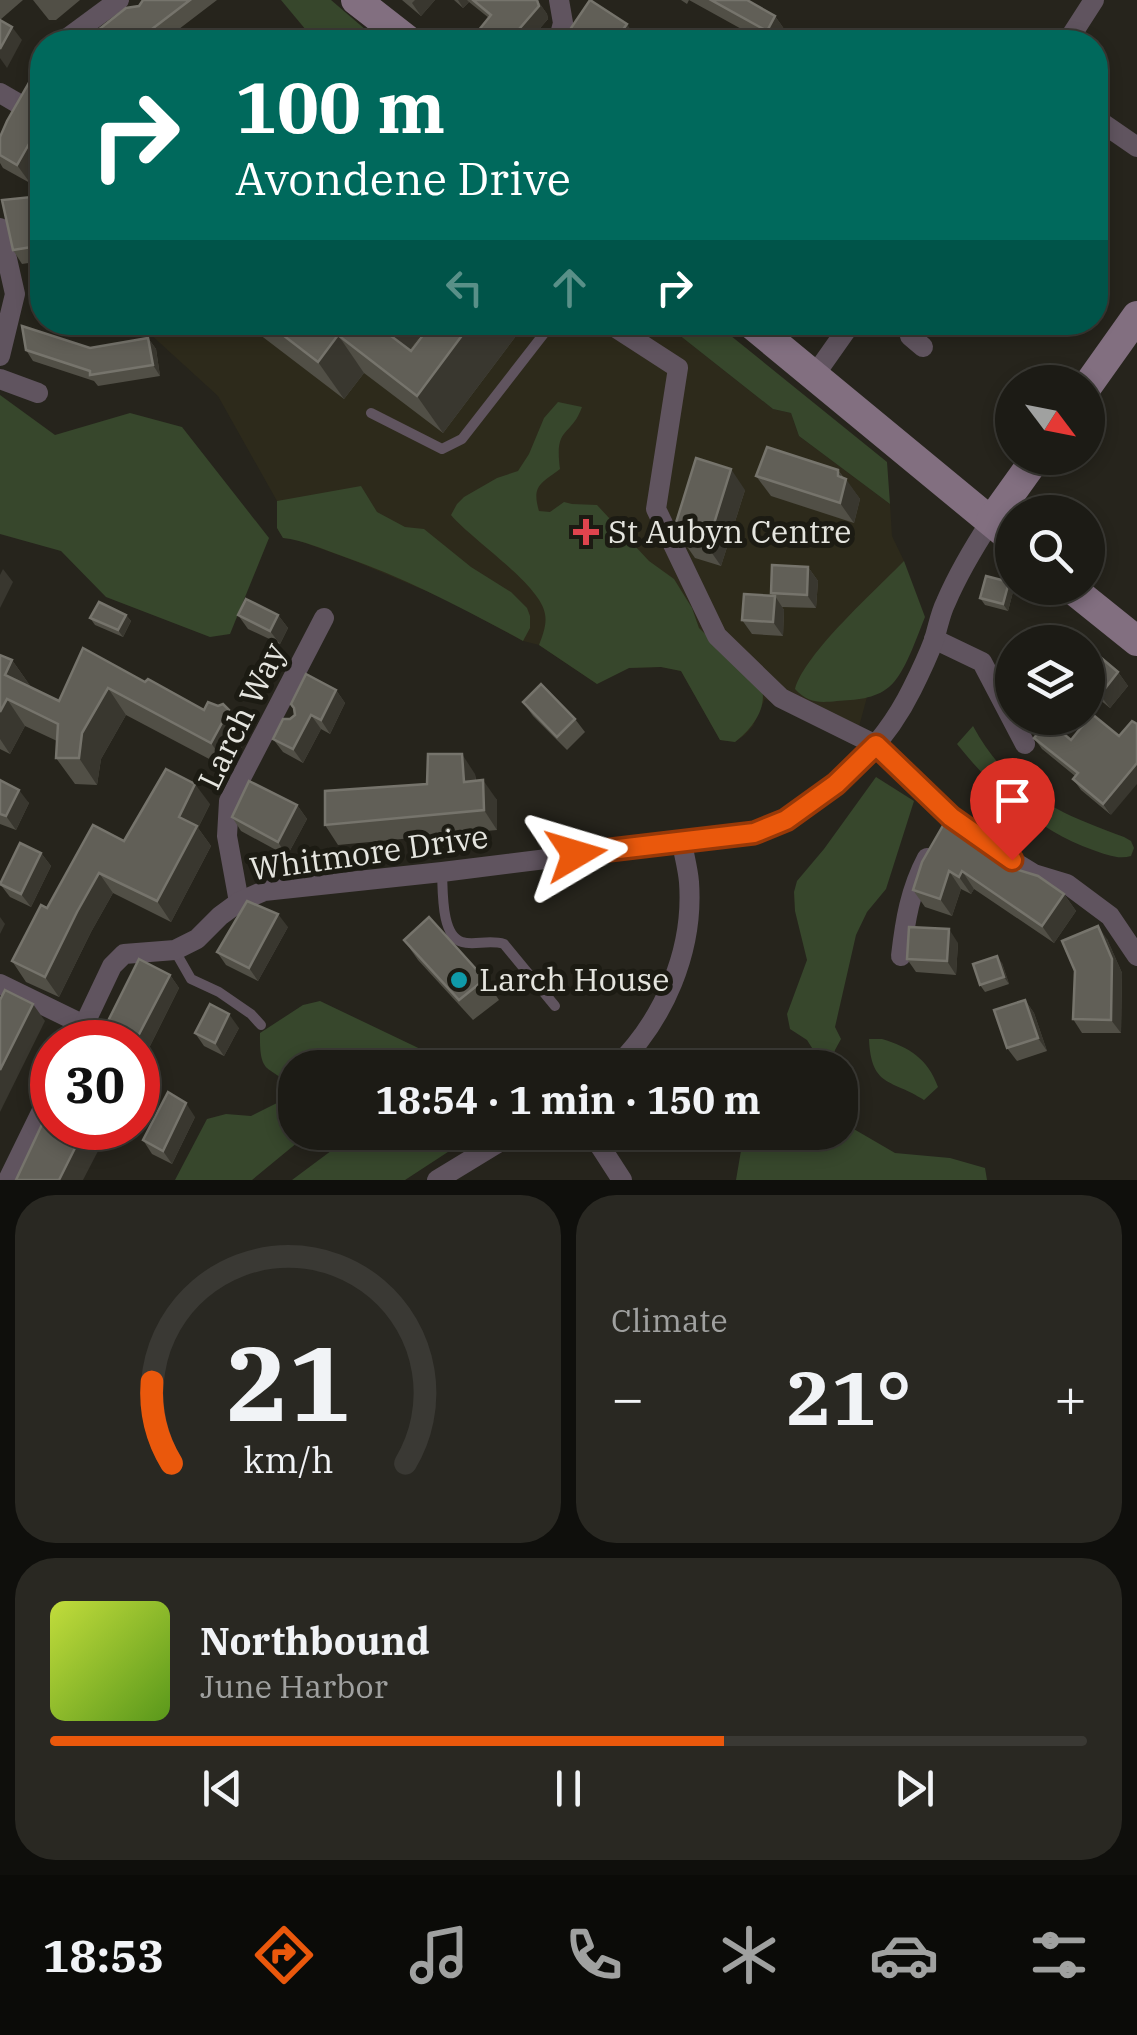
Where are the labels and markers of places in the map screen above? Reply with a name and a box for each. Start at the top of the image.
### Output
place label: St Aubyn Centre [608,510,851,552]
marker: St Aubyn Centre [573,519,599,545]
pin [970,758,1055,861]
place label: Larch House [479,958,669,1000]
marker: Larch House [448,969,470,991]

